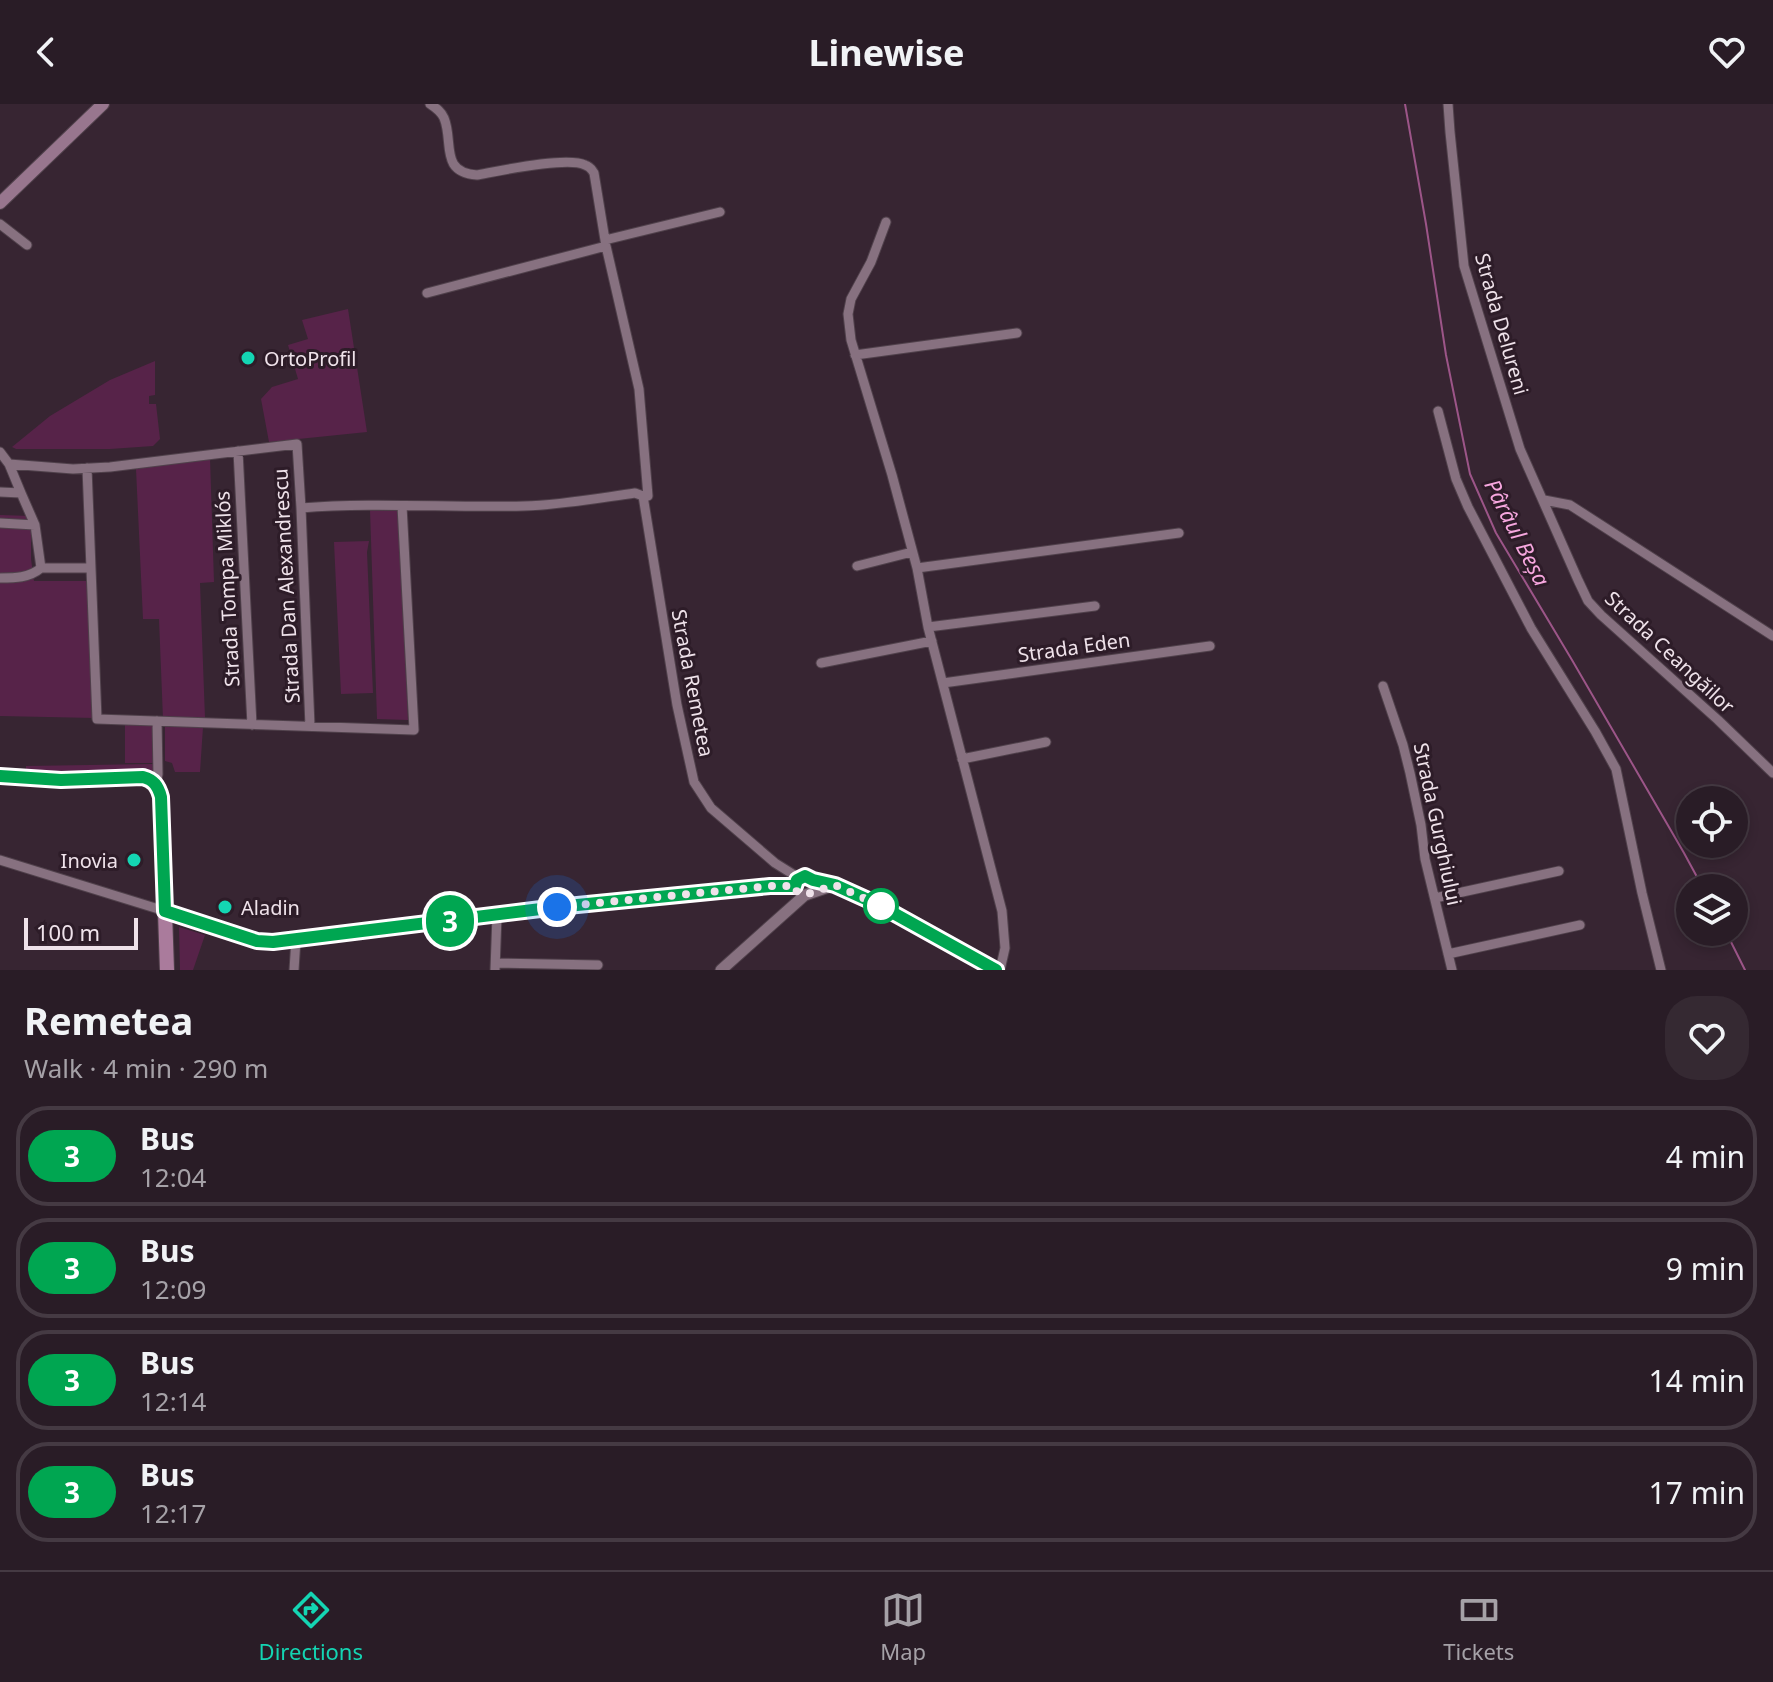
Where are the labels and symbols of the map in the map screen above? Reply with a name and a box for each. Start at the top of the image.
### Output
street label: Strada Delureni [1469,250,1535,398]
place label: OrtoProfil [264,345,356,372]
marker: OrtoProfil [239,349,257,367]
street label: Strada Dan Alexandrescu [266,468,306,704]
water label: Pârâul Beșa [1478,473,1558,591]
street label: Strada Tompa Miklós [208,490,246,688]
street label: Strada Ceangăilor [1599,585,1741,719]
street label: Strada Remetea [665,607,721,759]
street label: Strada Eden [1016,626,1132,668]
street label: Strada Gurghiului [1408,740,1468,908]
place label: Inovia [61,847,118,874]
marker: Inovia [125,851,143,869]
your location [537,887,577,927]
unlabelled marker [864,889,898,923]
place label: Aladin [241,894,300,921]
line badge: 3 [424,895,476,947]
marker: Aladin [216,898,234,916]
scale bar [24,914,138,950]

